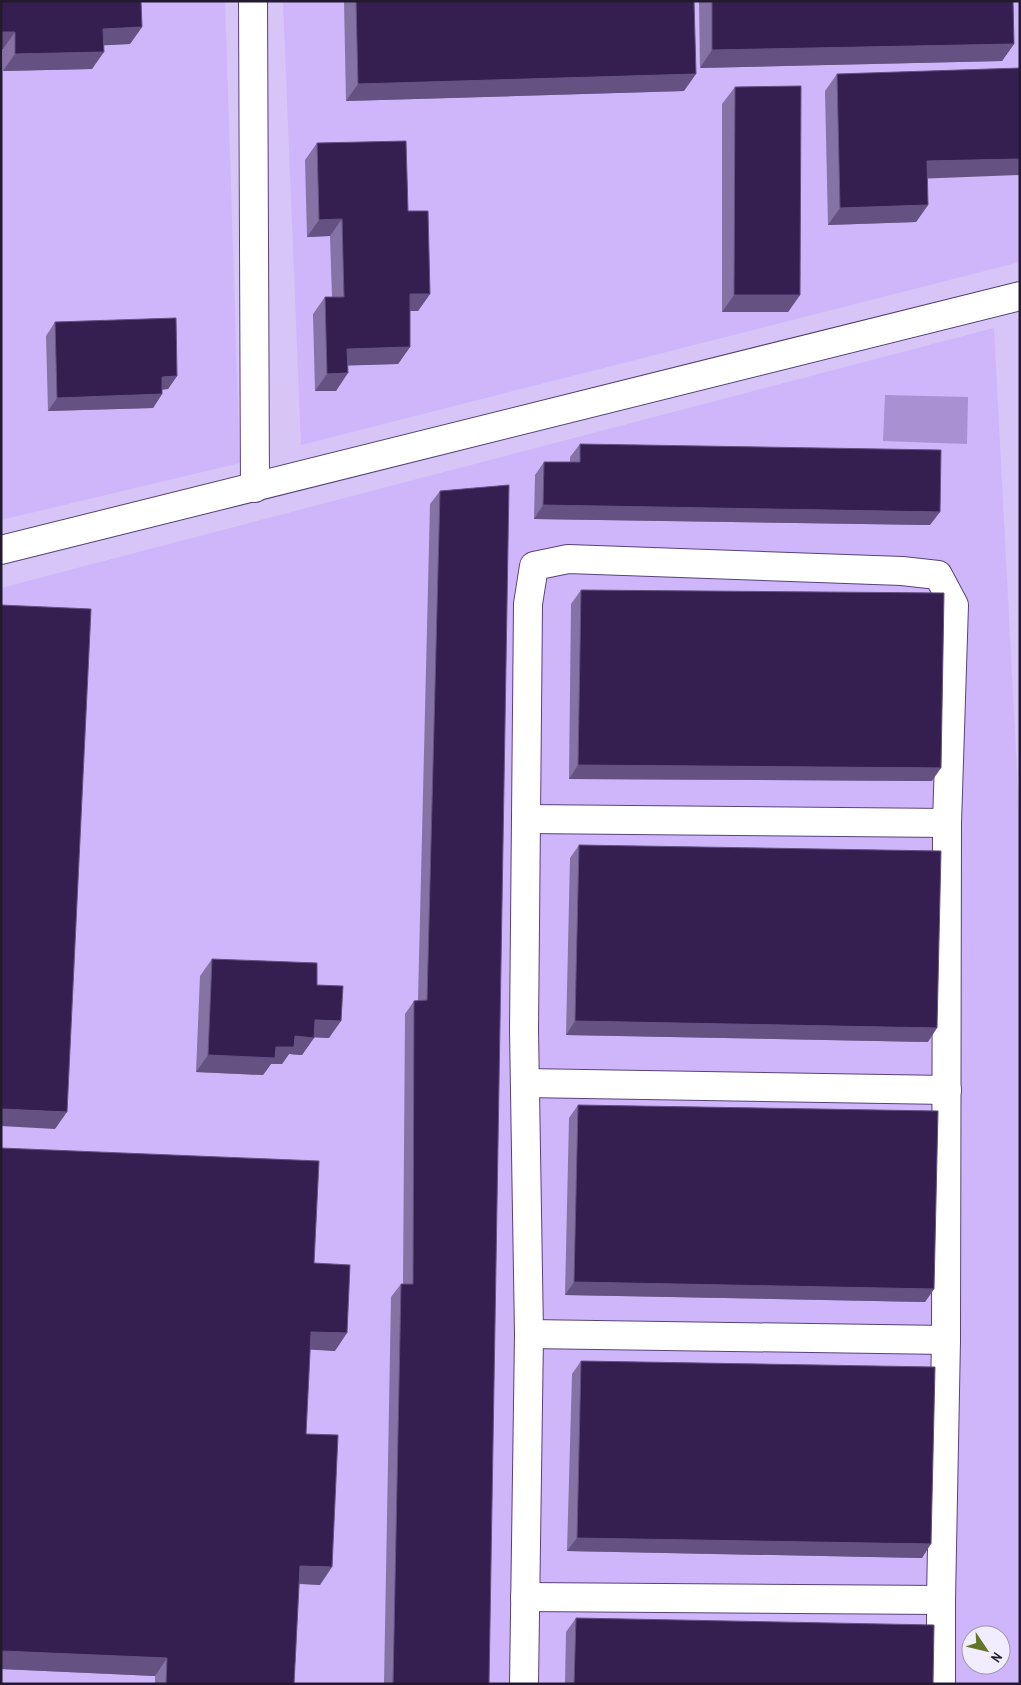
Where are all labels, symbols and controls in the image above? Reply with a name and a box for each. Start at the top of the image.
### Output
north arrow [961,1625,1011,1675]
text: N [987,1649,1006,1666]

